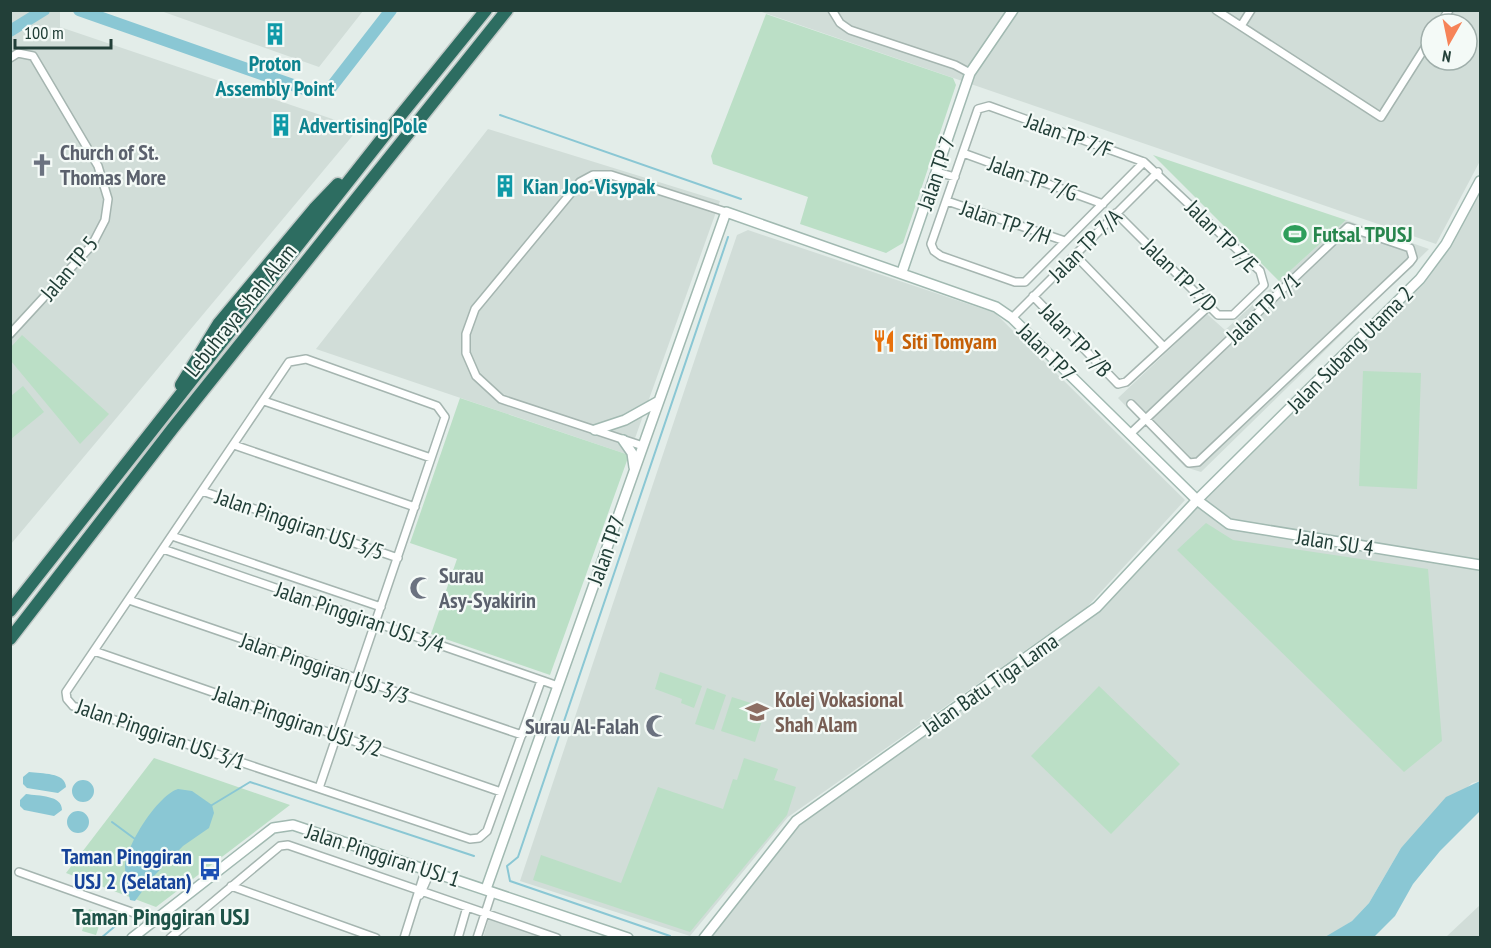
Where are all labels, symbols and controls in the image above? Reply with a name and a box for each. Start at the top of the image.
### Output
scale bar [15,12,111,50]
north arrow [1419,12,1479,72]
text: 100 m [24,21,64,44]
building icon: Proton Assembly Point [262,21,288,47]
text: N [1441,46,1452,67]
place label: Proton Assembly Point [214,49,335,102]
street label: Jalan TP 7/F [1021,106,1117,164]
place label: Advertising Pole [298,111,427,139]
building icon: Advertising Pole [268,112,294,138]
street label: Jalan TP 7 [910,133,962,214]
place label: Church of St. Thomas More [60,138,166,191]
street label: Jalan TP 7/G [984,149,1081,207]
church icon: Church of St. Thomas More [29,152,55,178]
place label: Kian Joo-Visypak [523,172,656,200]
building icon: Kian Joo-Visypak [492,173,518,199]
street label: Jalan TP 7/H [956,193,1055,250]
street label: Jalan TP 7/E [1179,193,1264,278]
street label: Jalan TP 7/A [1042,202,1128,288]
place label: Futsal TPUSJ [1313,220,1413,248]
sports icon: Futsal TPUSJ [1282,221,1308,247]
street label: Jalan TP 5 [33,230,104,307]
street label: Jalan TP 7/D [1136,232,1223,318]
street label: Lebuhraya Shah Alam [178,238,302,382]
street label: Jalan TP 7/1 [1219,266,1306,350]
street label: Jalan Subang Utama 2 [1280,280,1419,419]
street label: Jalan TP 7/B [1033,296,1118,383]
street label: Jalan TP7 [1011,316,1082,387]
place label: Siti Tomyam [902,327,997,355]
restaurant icon: Siti Tomyam [871,328,897,354]
street label: Jalan Pinggiran USJ 3/5 [211,482,388,566]
street label: Jalan TP7 [580,512,631,589]
street label: Jalan SU 4 [1293,522,1376,562]
place label: Surau Asy-Syakirin [438,561,536,614]
street label: Jalan Pinggiran USJ 3/4 [271,575,448,659]
mosque icon: Surau Asy-Syakirin [408,575,434,601]
street label: Jalan Pinggiran USJ 3/3 [236,626,413,710]
street label: Jalan Batu Tiga Lama [916,627,1063,742]
street label: Jalan Pinggiran USJ 3/2 [209,679,386,763]
place label: Kolej Vokasional Shah Alam [775,685,904,738]
street label: Jalan Pinggiran USJ 3/1 [72,692,249,776]
school or university icon: Kolej Vokasional Shah Alam [744,699,770,725]
place label: Surau Al-Falah [525,712,639,740]
mosque icon: Surau Al-Falah [644,713,670,739]
street label: Jalan Pinggiran USJ 1 [301,817,464,893]
place label: Taman Pinggiran USJ 2 (Selatan) [61,842,192,895]
bus stop icon: Taman Pinggiran USJ 2 (Selatan) [197,856,223,882]
district label: Taman Pinggiran USJ [72,901,250,932]

